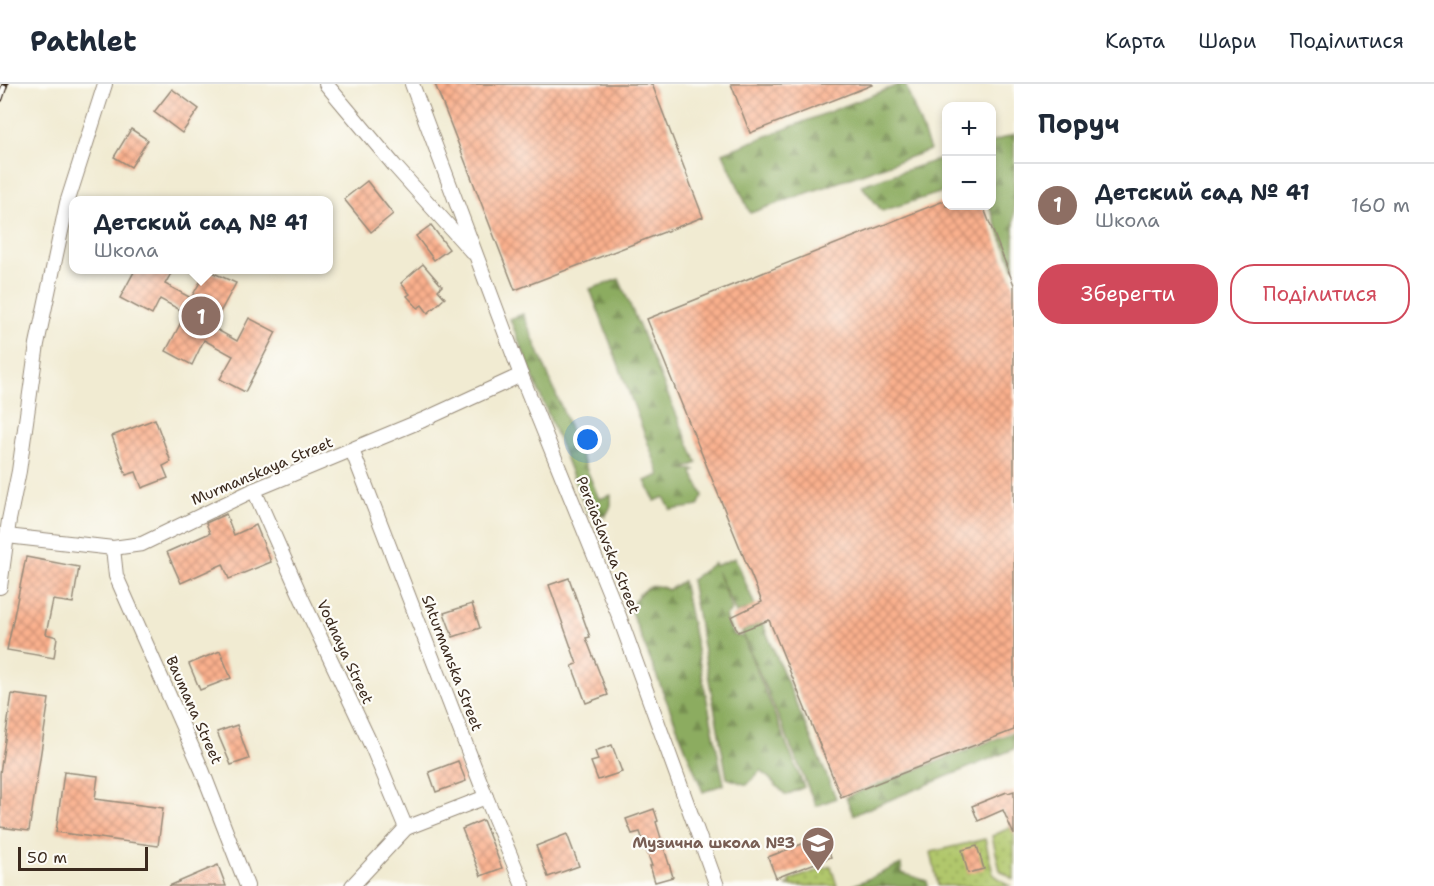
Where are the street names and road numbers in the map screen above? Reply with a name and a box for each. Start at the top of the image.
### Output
street label: Murmanskaya Street [188,432,336,510]
street label: Pereiaslavska Street [571,473,645,617]
street label: Shturmanska Street [417,592,487,734]
street label: Vodnaya Street [312,597,378,707]
street label: Baumana Street [161,653,227,767]

